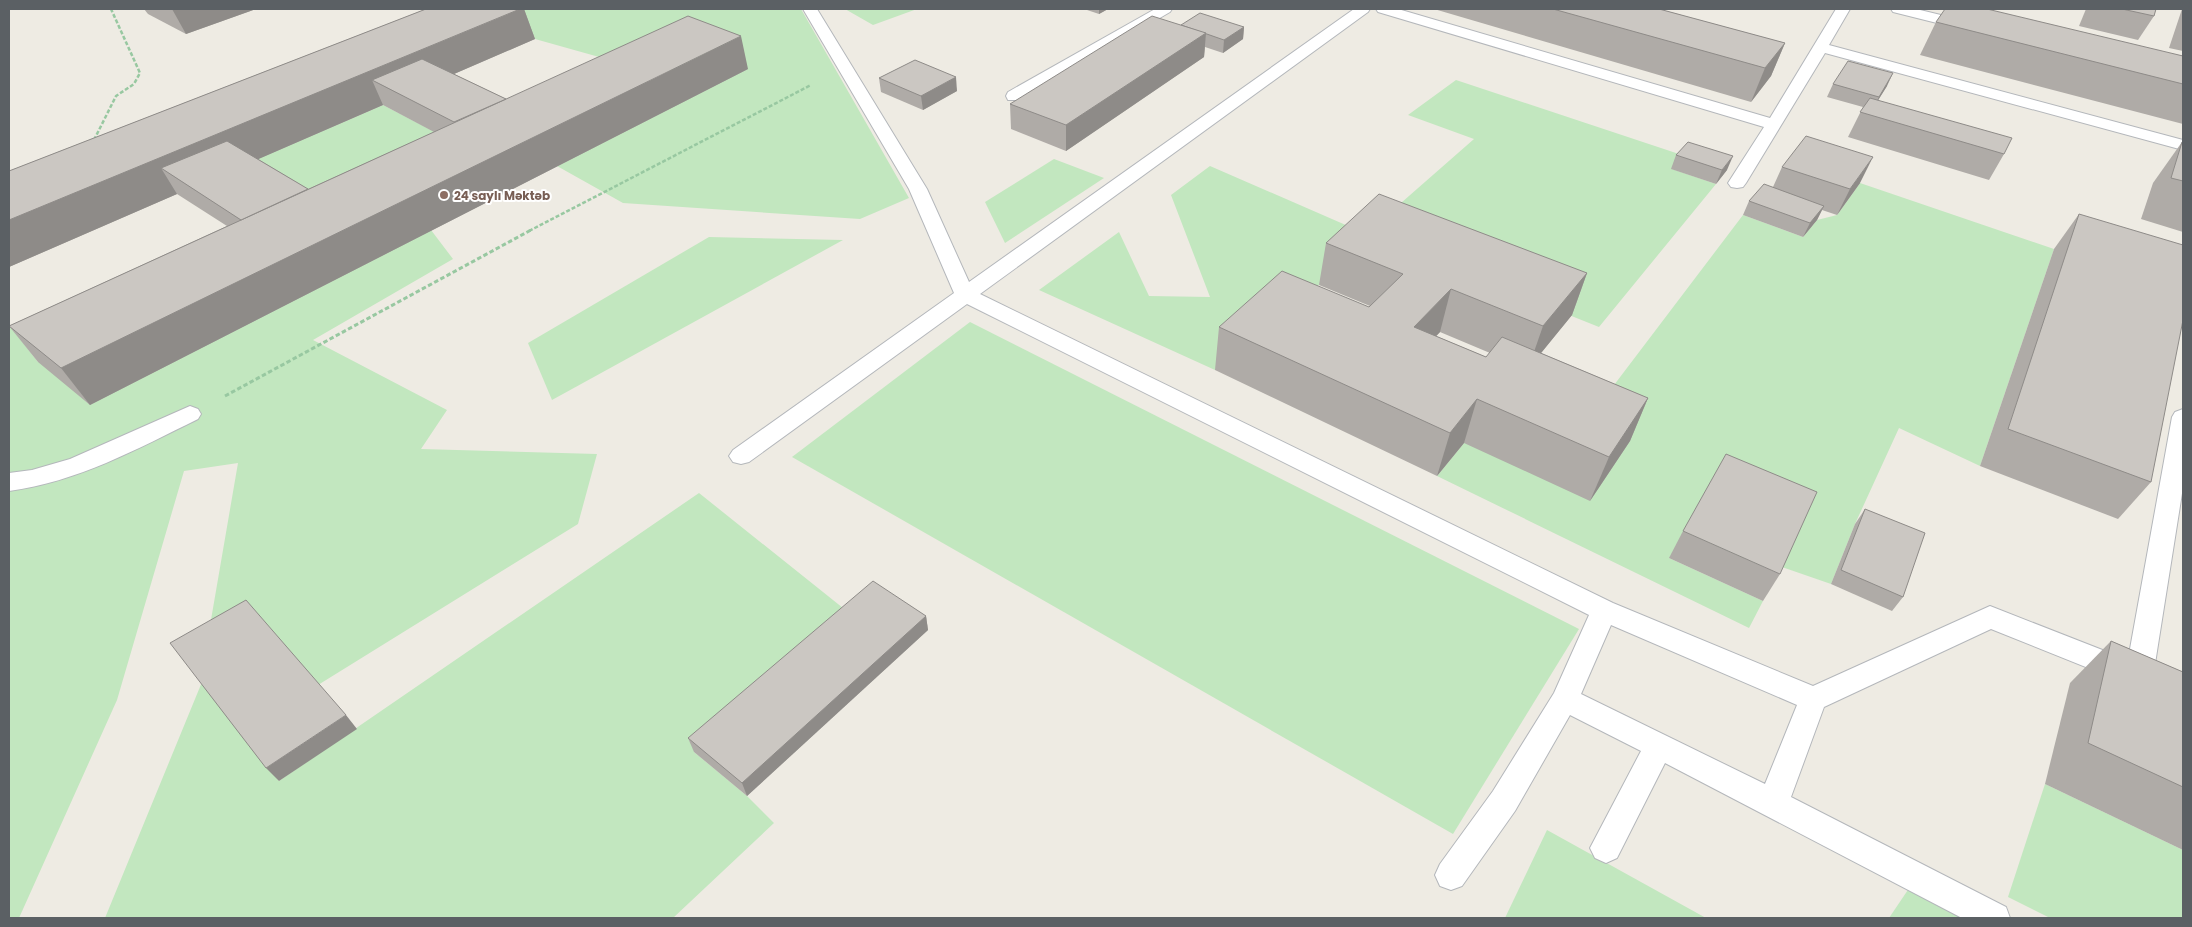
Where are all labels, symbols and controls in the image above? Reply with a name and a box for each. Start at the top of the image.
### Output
place label: 24 saylı Məktəb [454,187,550,204]
marker: 24 saylı Məktəb [438,189,450,201]

